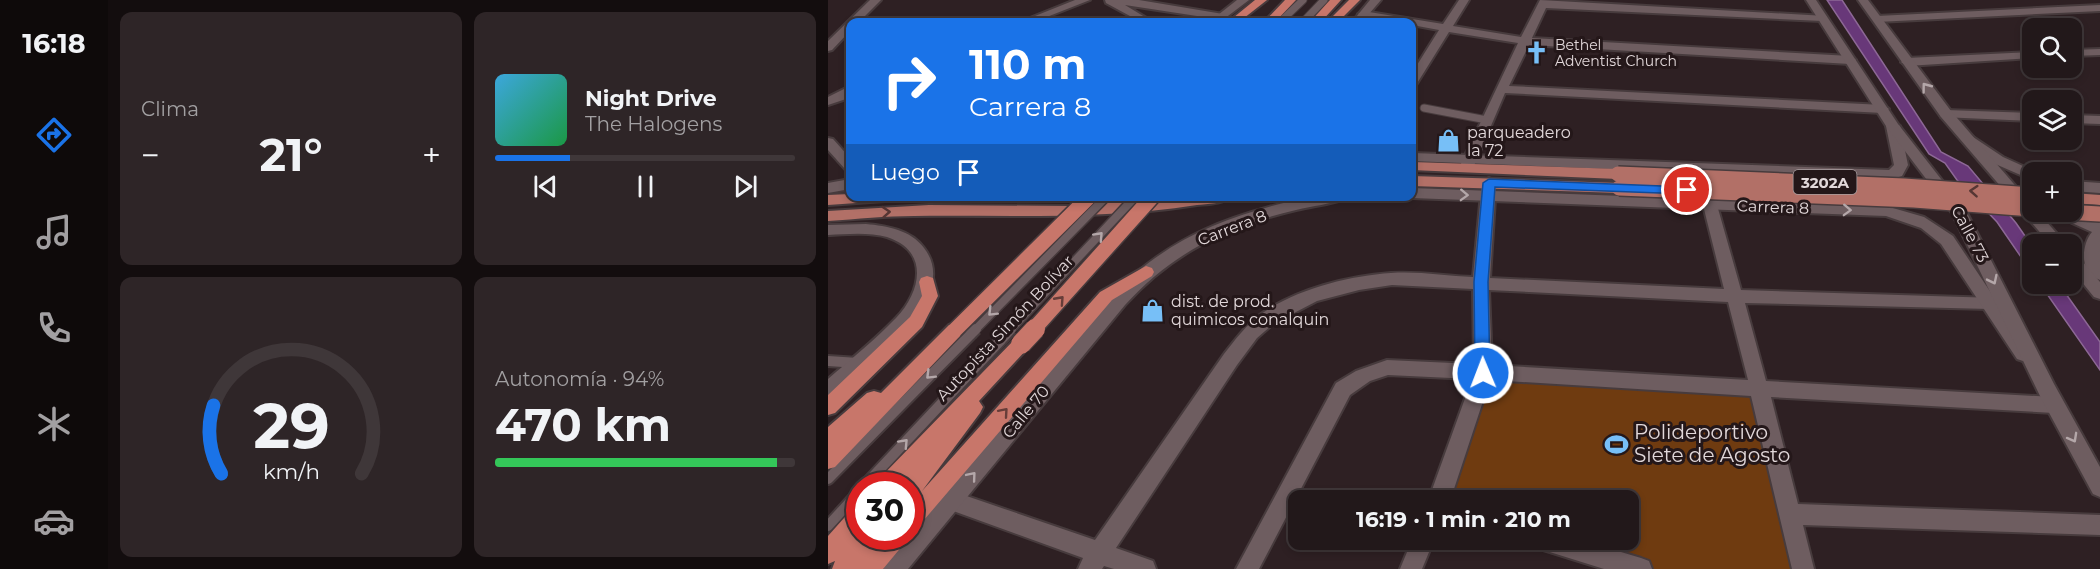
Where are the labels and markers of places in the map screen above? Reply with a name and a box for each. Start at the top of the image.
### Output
place label: Bethel Adventist Church [1555,36,1677,70]
church icon: Bethel Adventist Church [1524,40,1550,66]
place label: parqueadero la 72 [1467,123,1571,160]
shop icon: parqueadero la 72 [1436,128,1462,154]
pin [1661,164,1712,215]
place label: dist. de prod. quimicos conalquin [1171,292,1329,329]
shop icon: dist. de prod. quimicos conalquin [1140,297,1166,323]
place label: Polideportivo Siete de Agosto [1634,420,1790,467]
sports icon: Polideportivo Siete de Agosto [1603,431,1629,457]

